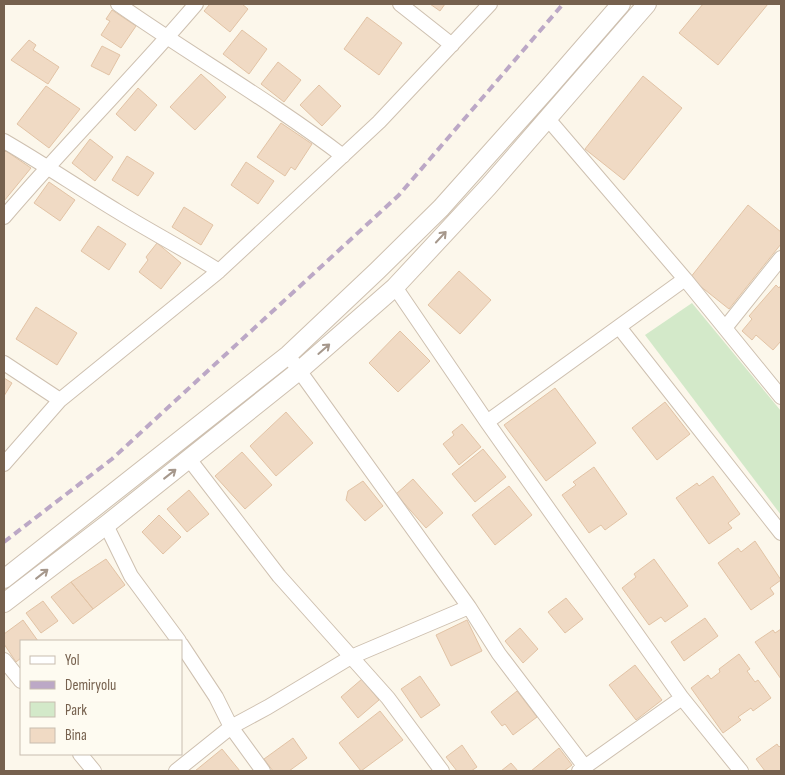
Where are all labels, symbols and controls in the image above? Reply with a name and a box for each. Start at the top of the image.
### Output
one-way arrow [435,231,447,243]
one-way arrow [317,344,330,355]
one-way arrow [164,468,177,479]
one-way arrow [35,568,48,579]
legend [20,640,182,755]
text: Yol [65,651,80,670]
text: Demiryolu [65,676,116,695]
text: Park [65,701,87,720]
text: Bina [65,726,87,745]

